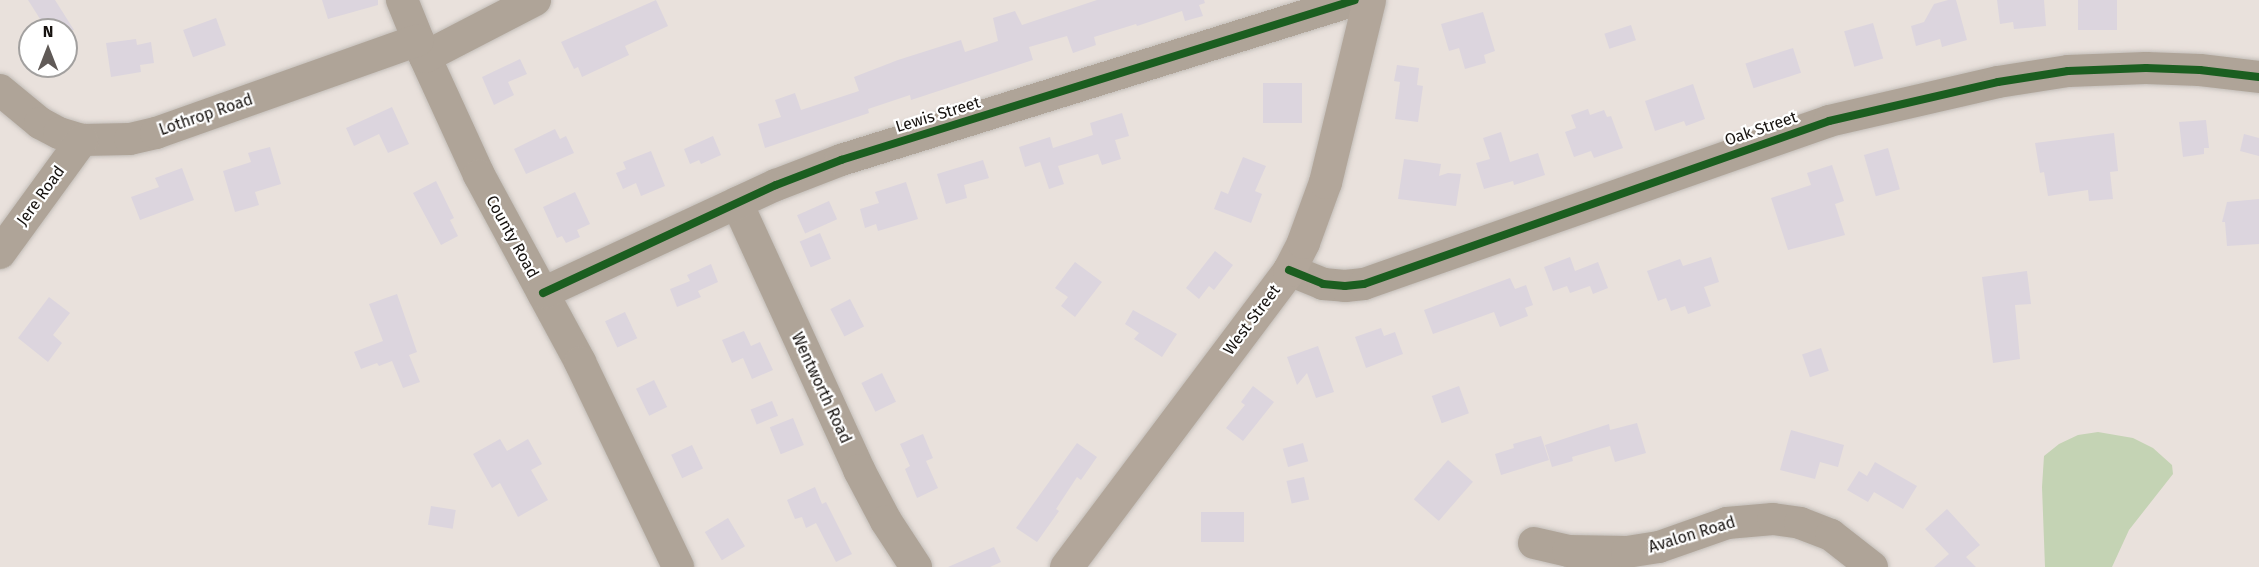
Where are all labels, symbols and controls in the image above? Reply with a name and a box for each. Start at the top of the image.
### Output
north arrow [18,18,78,78]
text: N [43,22,53,41]
street label: Lothrop Road [157,90,255,140]
street label: Lewis Street [893,93,983,137]
street label: Oak Street [1722,108,1800,150]
street label: Jere Road [13,162,69,230]
street label: County Road [481,192,543,282]
street label: West Street [1219,281,1285,359]
street label: Wentworth Road [787,329,855,447]
street label: Avalon Road [1646,513,1738,557]

